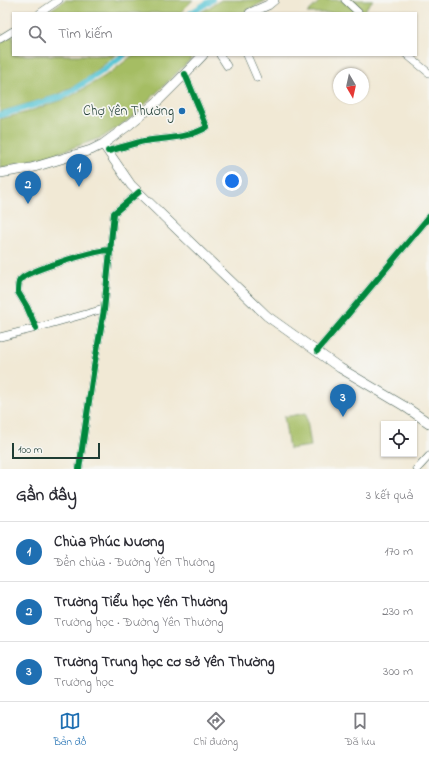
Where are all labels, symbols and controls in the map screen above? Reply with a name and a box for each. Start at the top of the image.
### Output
search box [12,12,417,56]
icon: search [26,23,48,45]
text: Tìm kiếm [58,23,112,45]
north arrow [333,68,369,104]
place label: Chợ Yên Thường [83,101,174,123]
marker: Chợ Yên Thường [177,106,187,116]
pin: 1 [66,154,92,187]
pin: 2 [15,171,41,204]
your location [222,171,242,191]
pin: 3 [330,384,356,417]
map controls [381,421,417,457]
button: locate [381,421,417,457]
scale bar [12,441,100,460]
text: 100 m [18,442,42,458]
text: Gần đây [16,483,77,508]
text: 3 kết quả [366,486,413,505]
text: Chùa Phúc Nương [54,531,164,553]
text: 1 [27,542,31,561]
text: 170 m [385,542,413,561]
text: Đền chùa · Đường Yên Thường [54,553,215,572]
text: Trường Tiểu học Yên Thường [54,591,228,613]
text: 2 [26,602,32,621]
text: 230 m [382,602,413,621]
text: Trường học · Đường Yên Thường [54,613,223,632]
text: Trường Trung học cơ sở Yên Thường [54,651,274,673]
text: 3 [26,662,32,681]
text: 300 m [383,662,413,681]
text: Trường học [54,673,114,692]
tab: Bản đồ [53,710,86,750]
tab: Chỉ đường [193,710,238,750]
tab: Đã lưu [345,710,376,750]

